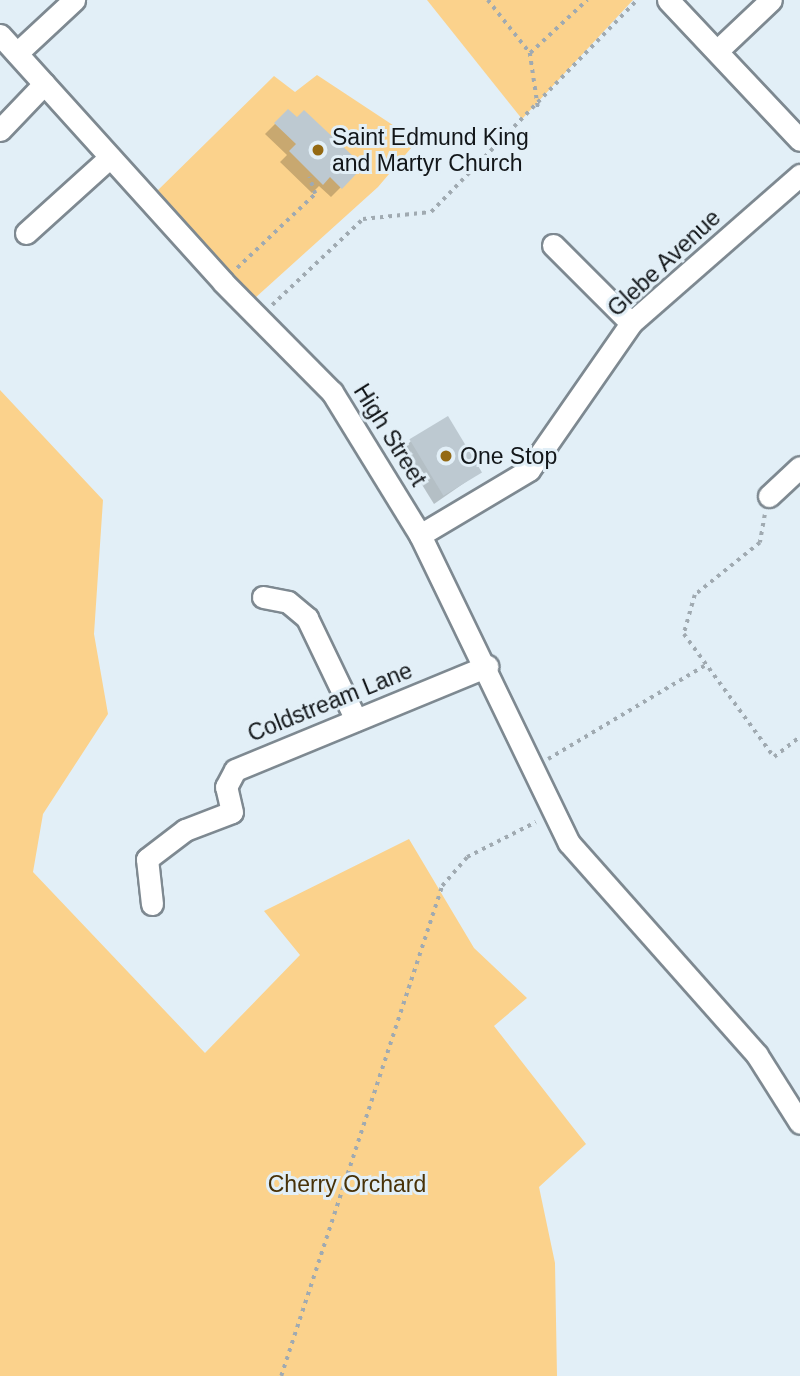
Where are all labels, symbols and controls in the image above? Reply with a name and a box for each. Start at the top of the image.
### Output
place label: Saint Edmund King and Martyr Church [332,123,529,177]
marker: Saint Edmund King and Martyr Church [310,142,326,158]
street label: Glebe Avenue [601,203,727,323]
street label: High Street [348,379,432,491]
place label: One Stop [460,442,557,470]
marker: One Stop [438,448,454,464]
street label: Coldstream Lane [244,656,416,748]
park label: Cherry Orchard [268,1170,426,1198]

